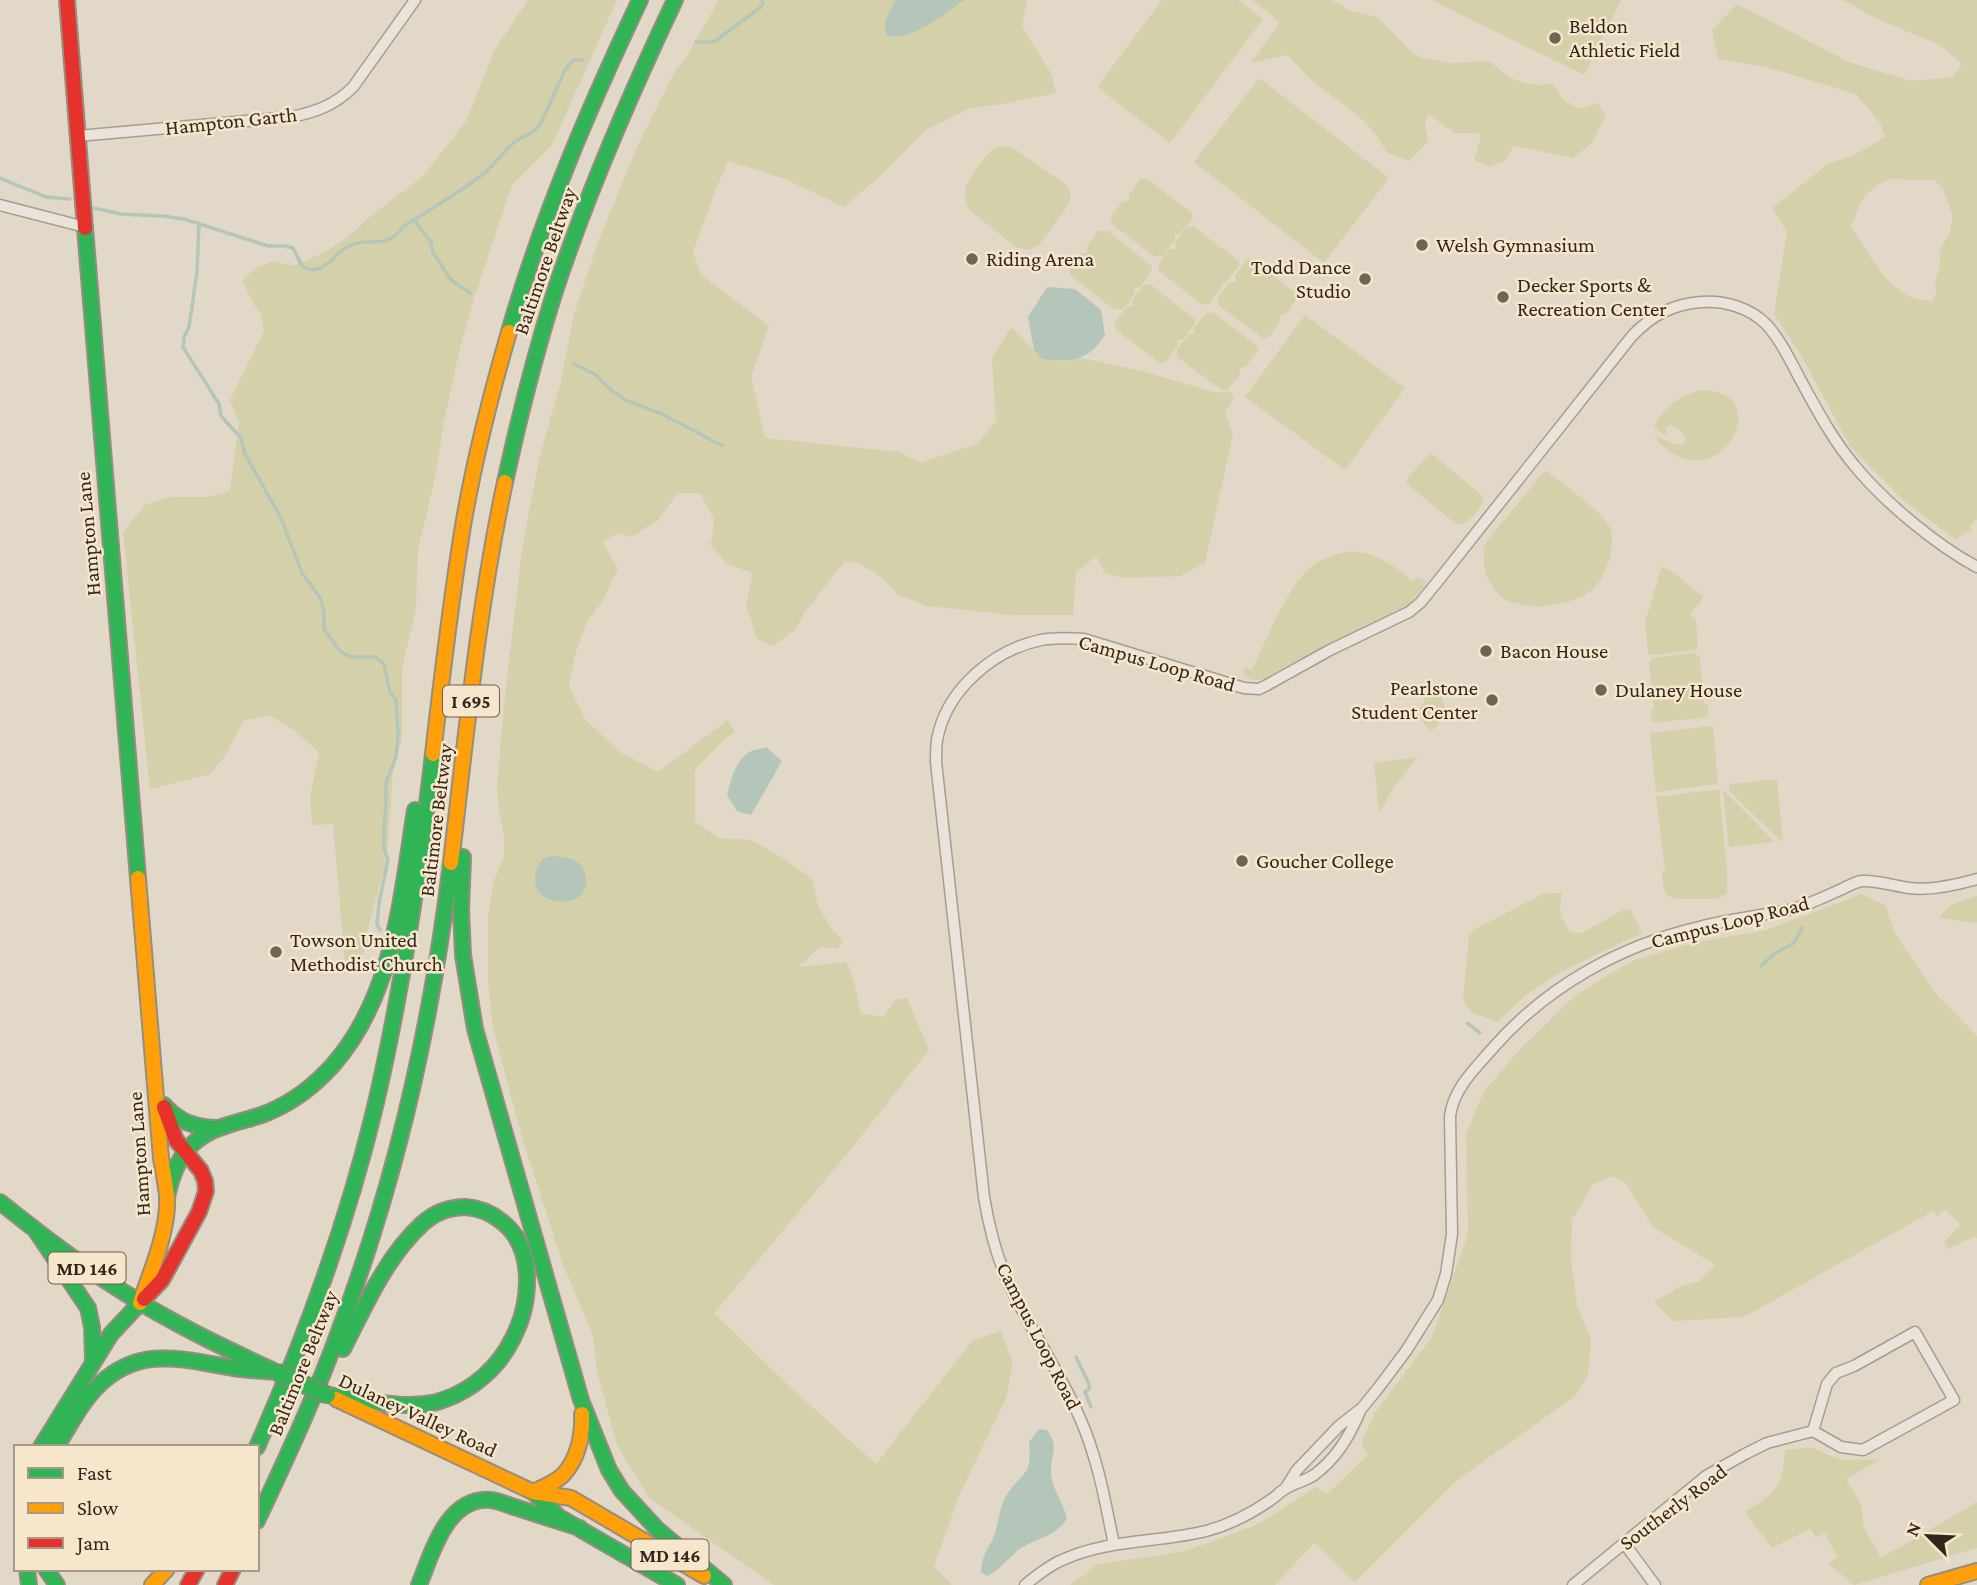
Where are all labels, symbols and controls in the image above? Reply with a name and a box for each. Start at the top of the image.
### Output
place label: Beldon Athletic Field [1569,14,1680,62]
marker: Beldon Athletic Field [1547,30,1563,46]
street label: Hampton Garth [164,102,298,140]
street label: Baltimore Beltway [509,184,582,338]
place label: Welsh Gymnasium [1436,233,1595,257]
marker: Welsh Gymnasium [1414,237,1430,253]
place label: Riding Arena [986,247,1094,271]
marker: Riding Arena [964,251,980,267]
place label: Todd Dance Studio [1251,255,1351,303]
marker: Todd Dance Studio [1357,271,1373,287]
place label: Decker Sports & Recreation Center [1517,273,1667,321]
marker: Decker Sports & Recreation Center [1495,289,1511,305]
street label: Hampton Lane [71,471,105,597]
street label: Campus Loop Road [1076,629,1238,697]
place label: Bacon House [1500,639,1608,663]
marker: Bacon House [1478,643,1494,659]
place label: Pearlstone Student Center [1351,676,1479,724]
place label: Dulaney House [1615,678,1742,702]
marker: Dulaney House [1593,682,1609,698]
road number: I 695 [443,686,499,716]
marker: Pearlstone Student Center [1484,692,1500,708]
street label: Baltimore Beltway [415,742,457,898]
place label: Goucher College [1256,849,1394,873]
marker: Goucher College [1234,853,1250,869]
street label: Campus Loop Road [1648,891,1812,953]
place label: Towson United Methodist Church [290,928,443,976]
marker: Towson United Methodist Church [268,944,284,960]
street label: Hampton Lane [123,1091,155,1217]
road number: MD 146 [48,1252,126,1284]
street label: Campus Loop Road [992,1258,1086,1414]
street label: Baltimore Beltway [263,1287,343,1439]
street label: Dulaney Valley Road [335,1368,501,1462]
legend [14,1445,259,1571]
street label: Southerly Road [1615,1459,1731,1555]
text: Fast [77,1461,113,1485]
text: Slow [77,1496,119,1520]
north arrow [1893,1501,1963,1571]
text: N [1901,1519,1925,1539]
text: Jam [75,1531,110,1555]
road number: MD 146 [632,1540,708,1570]

